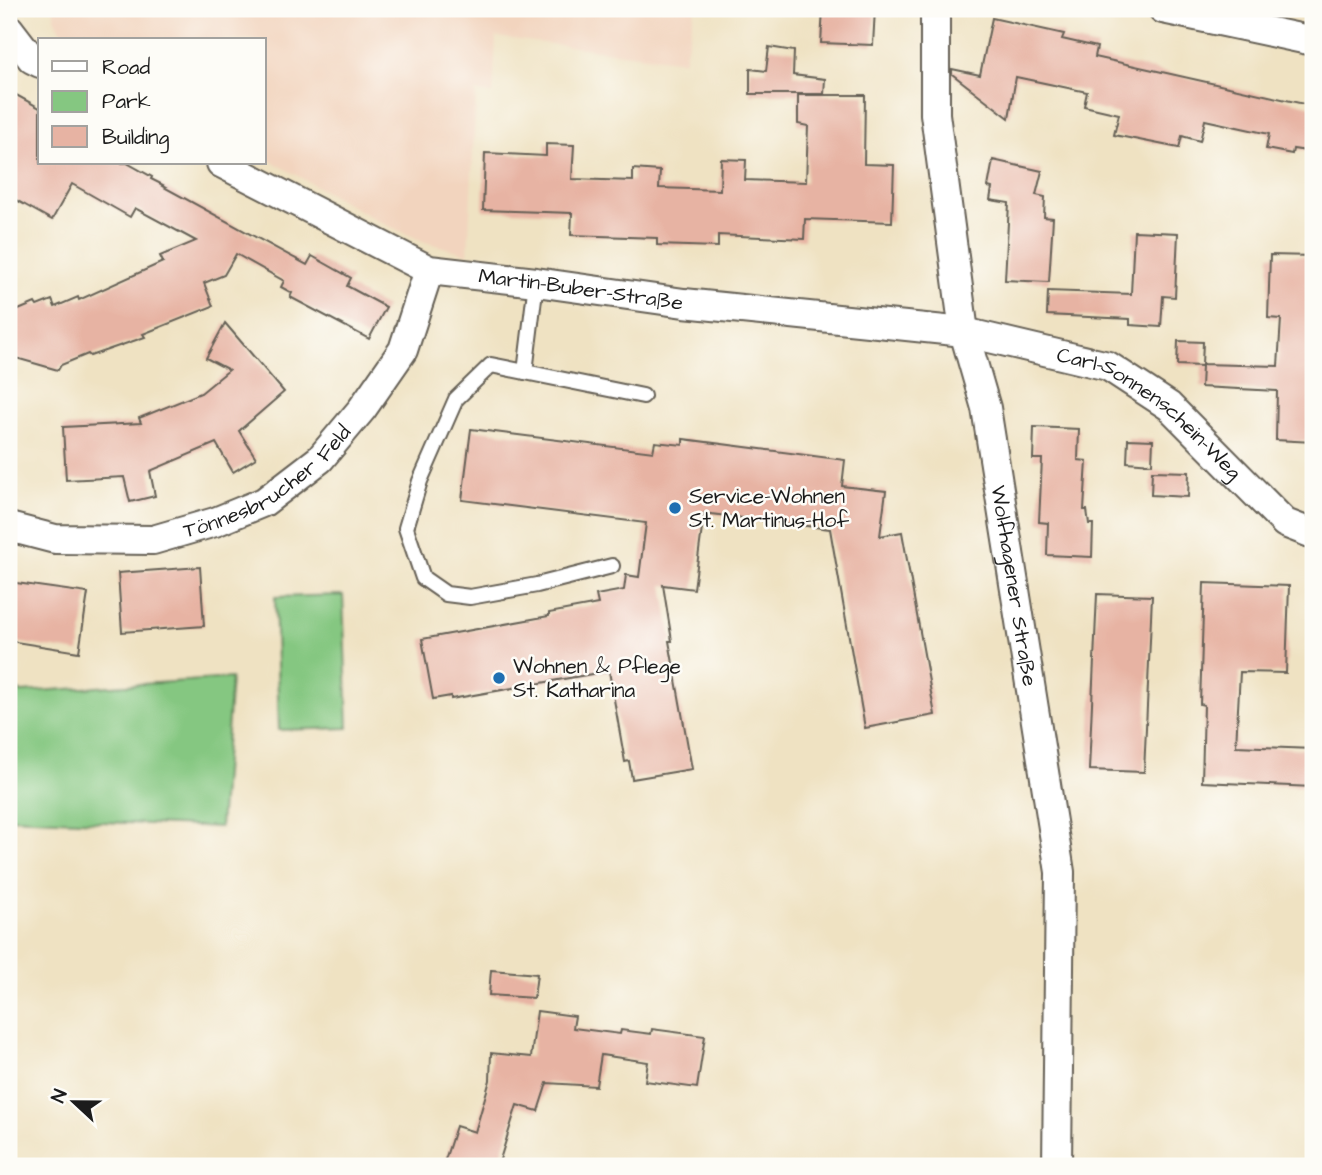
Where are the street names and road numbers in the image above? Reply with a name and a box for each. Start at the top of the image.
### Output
street label: Martin-Buber-Straße [477,262,685,318]
street label: Carl-Sonnenschein-Weg [1054,340,1248,488]
street label: Tönnesbrucher Feld [180,419,358,545]
street label: Wolfhagener Straße [984,483,1044,688]

